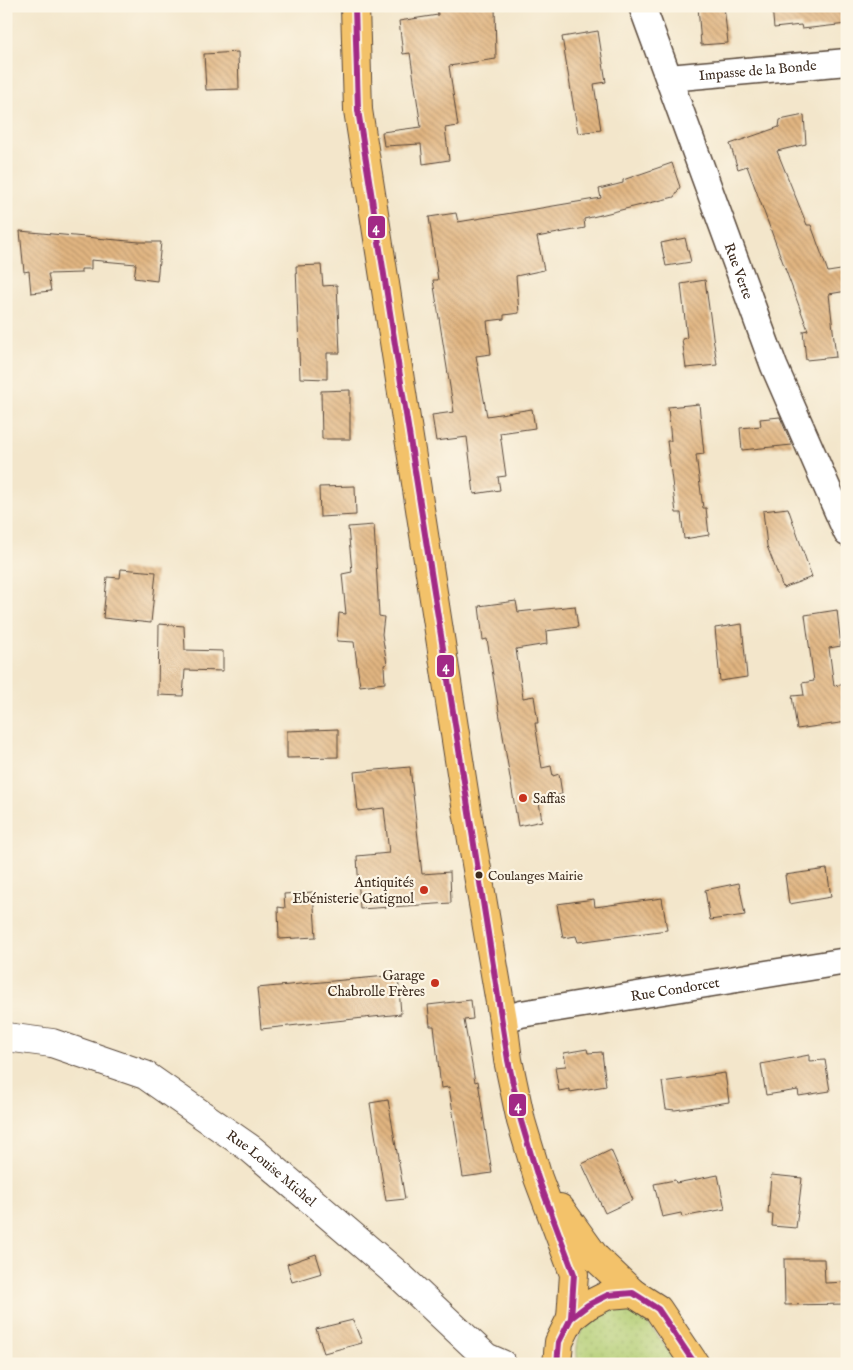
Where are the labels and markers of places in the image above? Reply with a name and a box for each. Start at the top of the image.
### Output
place label: Saffas [533,790,566,808]
marker: Saffas [517,792,529,804]
place label: Coulanges Mairie [488,868,583,885]
marker: Coulanges Mairie [474,870,484,880]
place label: Antiquités Ebénisterie Gatignol [293,874,414,908]
marker: Antiquités Ebénisterie Gatignol [418,884,430,896]
place label: Garage Chabrolle Frères [328,967,426,1001]
marker: Garage Chabrolle Frères [429,977,441,989]

